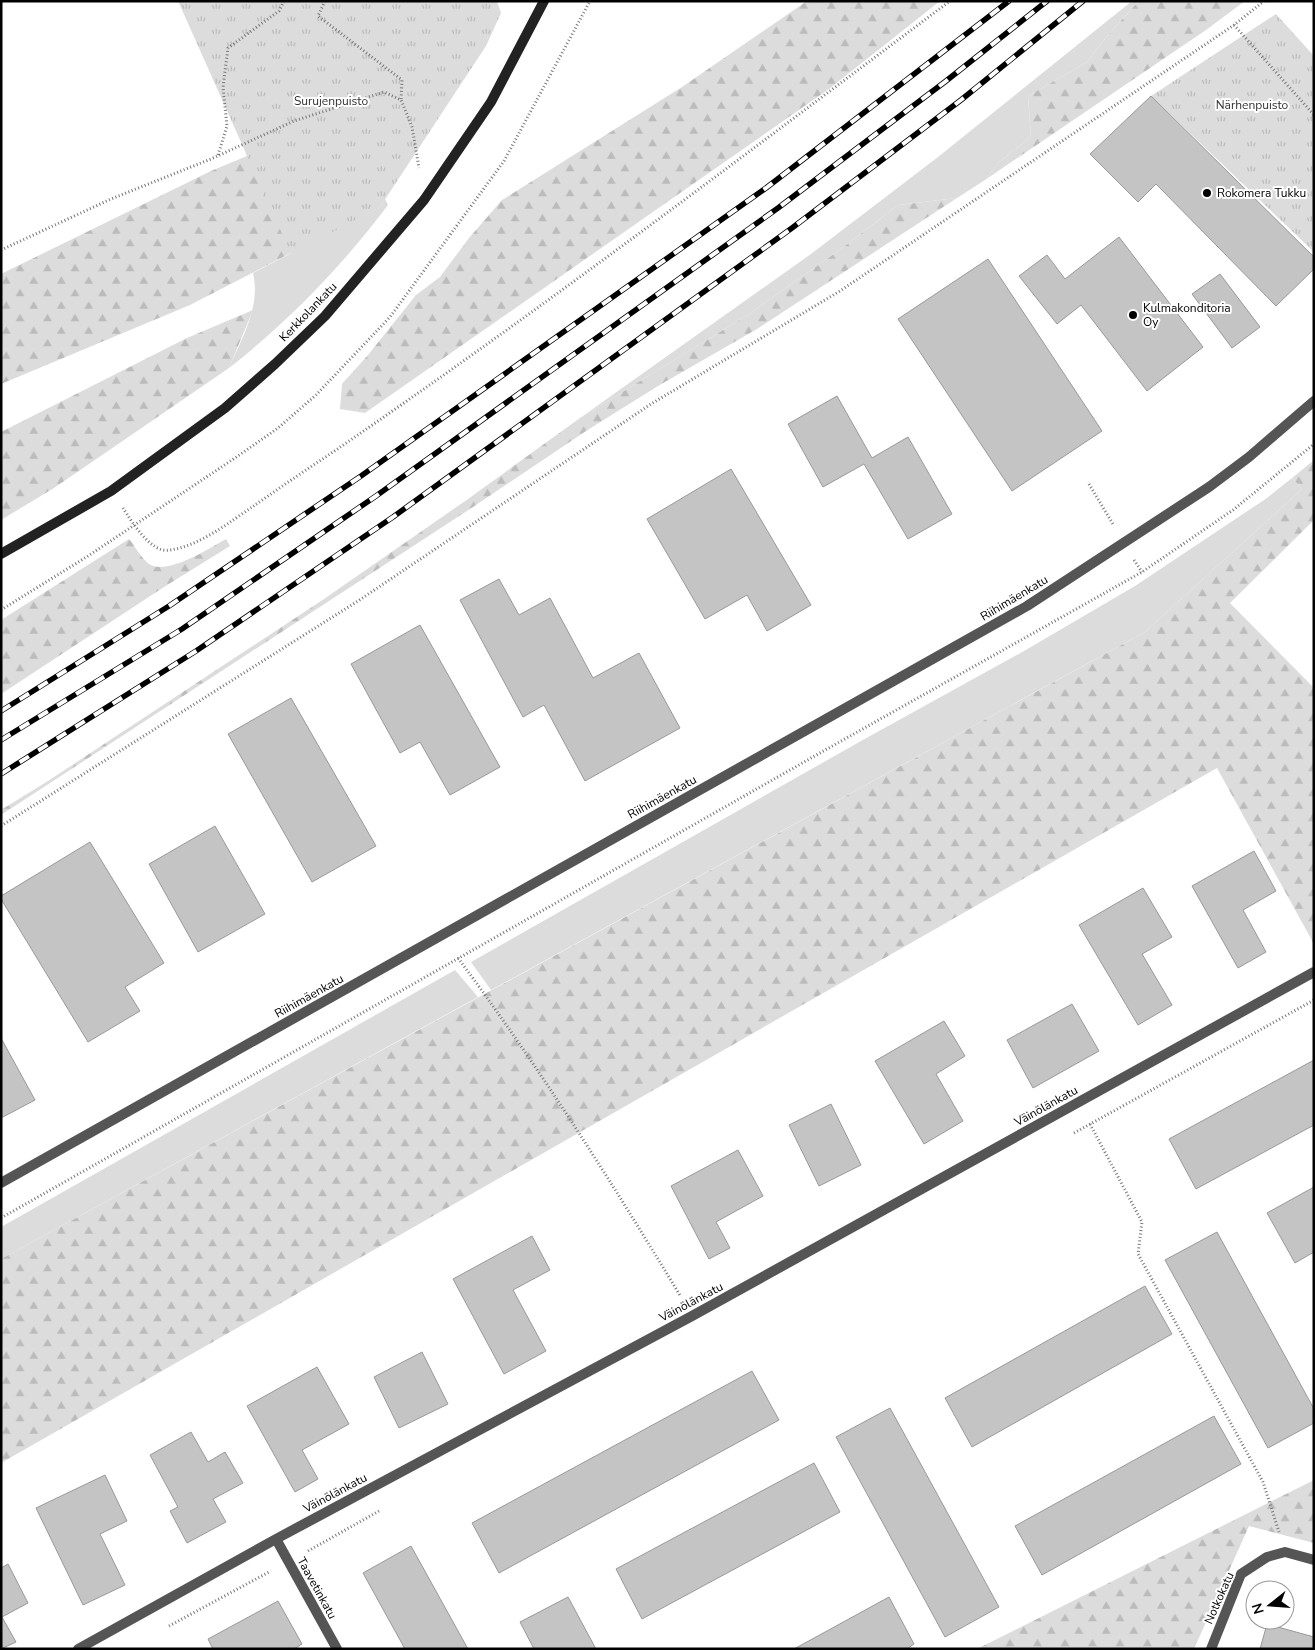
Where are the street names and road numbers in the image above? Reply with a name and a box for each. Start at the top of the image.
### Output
street label: Kerkkolankatu [276,279,340,345]
street label: Riihimäenkatu [977,572,1051,624]
street label: Riihimäenkatu [625,772,699,822]
street label: Riihimäenkatu [272,971,346,1021]
street label: Väinölänkatu [1011,1082,1081,1130]
street label: Väinölänkatu [655,1278,726,1326]
street label: Väinölänkatu [299,1469,370,1517]
street label: Taavetinkatu [293,1554,341,1622]
street label: Notkokatu [1200,1569,1238,1627]

